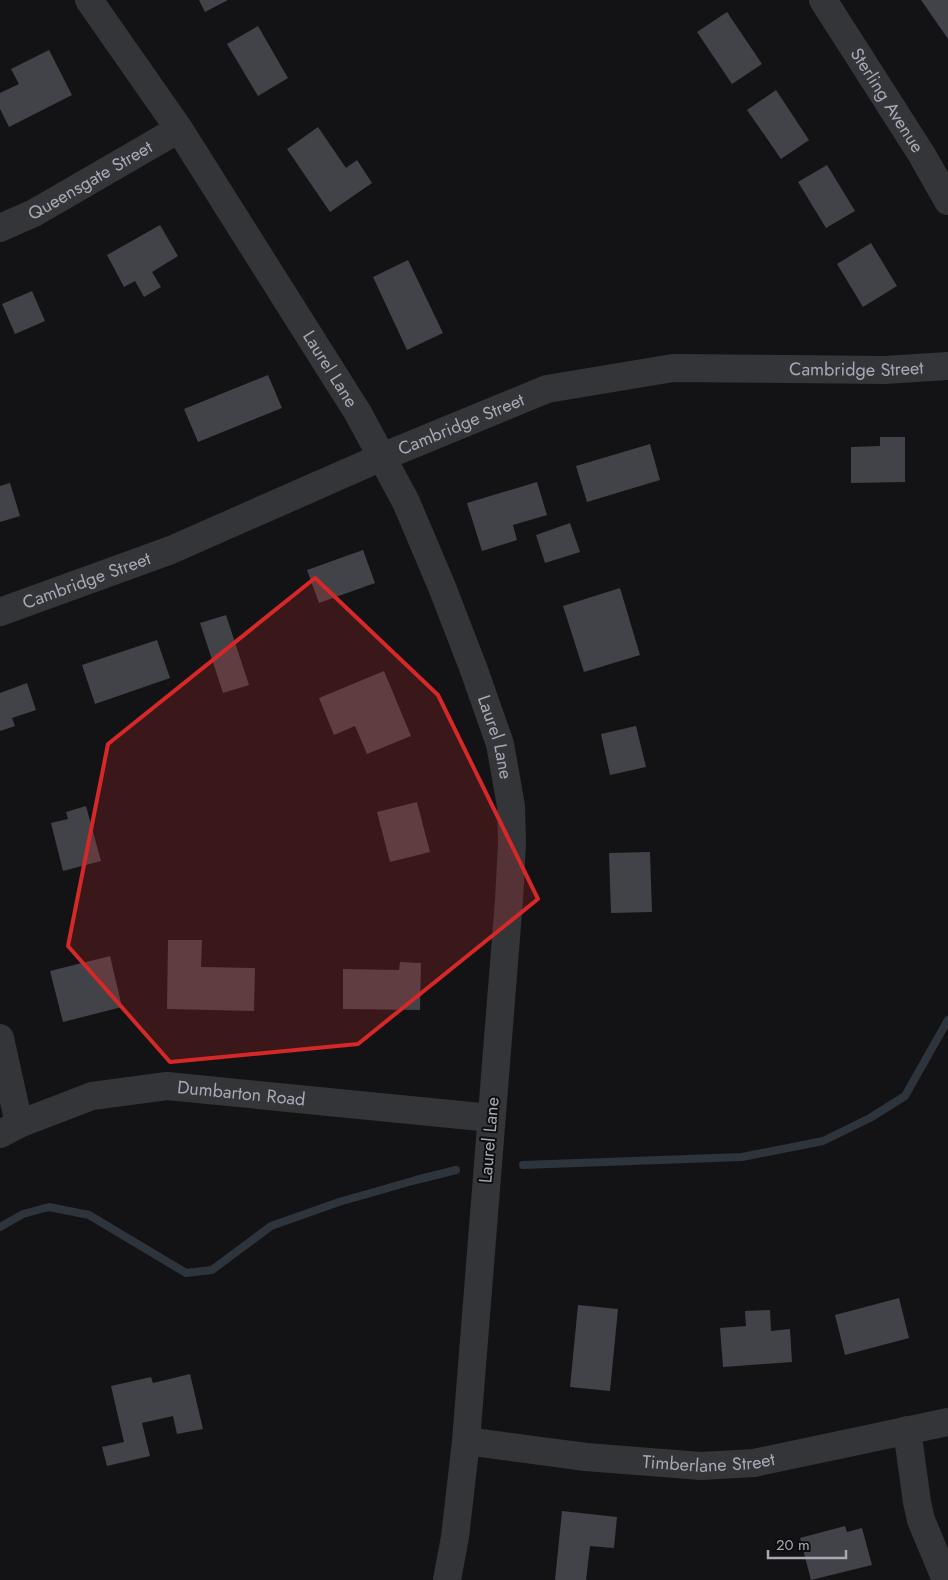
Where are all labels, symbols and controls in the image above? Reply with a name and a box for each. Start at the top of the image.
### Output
street label: Sterling Avenue [844,43,930,158]
street label: Queensgate Street [23,134,158,227]
street label: Laurel Lane [296,325,364,413]
street label: Cambridge Street [789,355,925,383]
street label: Cambridge Street [394,387,529,462]
street label: Cambridge Street [19,545,155,616]
street label: Laurel Lane [471,692,519,781]
street label: Dumbarton Road [176,1074,307,1113]
street label: Laurel Lane [472,1096,506,1184]
street label: Timberlane Street [641,1446,778,1479]
scale bar [768,1528,846,1560]
text: 20 m [776,1534,810,1556]

